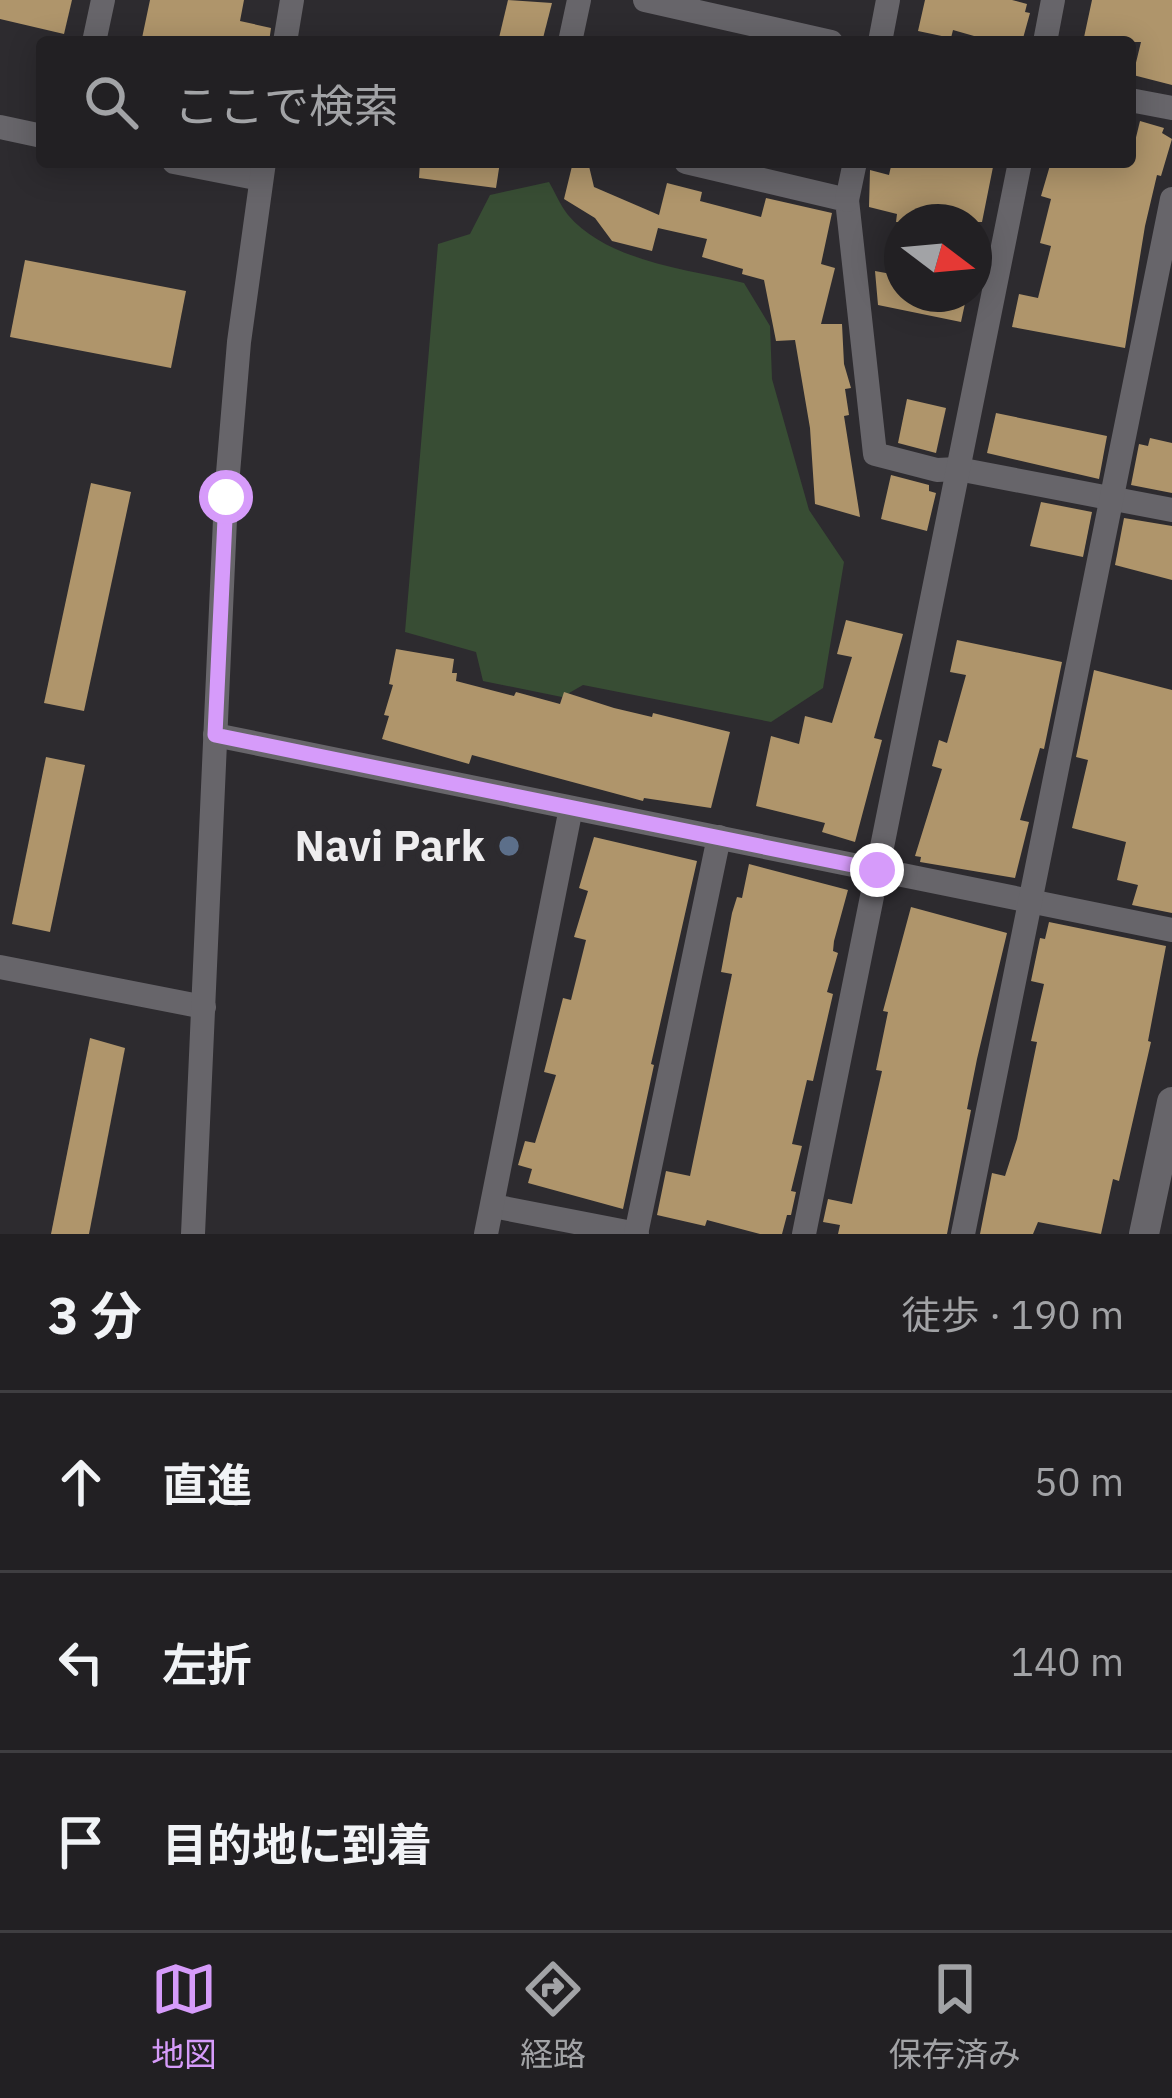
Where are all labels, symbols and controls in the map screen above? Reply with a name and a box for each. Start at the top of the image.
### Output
search box [36,36,1136,168]
icon: search [78,69,144,135]
text: ここで検索 [174,76,399,134]
north arrow [884,204,992,312]
route start [199,470,253,524]
place label: Navi Park [295,818,486,873]
marker: Navi Park [496,833,522,859]
route end [850,843,904,897]
text: 3 分 [48,1282,142,1348]
text: 徒歩 · 190 m [901,1289,1124,1340]
icon: ahead [48,1449,114,1515]
text: 直進 [162,1455,252,1513]
text: 50 m [1034,1456,1124,1507]
icon: left [48,1629,114,1695]
text: 左折 [162,1635,252,1693]
text: 140 m [1011,1636,1124,1687]
icon: arrive [48,1809,114,1875]
text: 目的地に到着 [162,1815,432,1873]
tab: 地図 [151,1956,217,2076]
tab: 経路 [520,1956,586,2076]
tab: 保存済み [889,1956,1021,2076]

